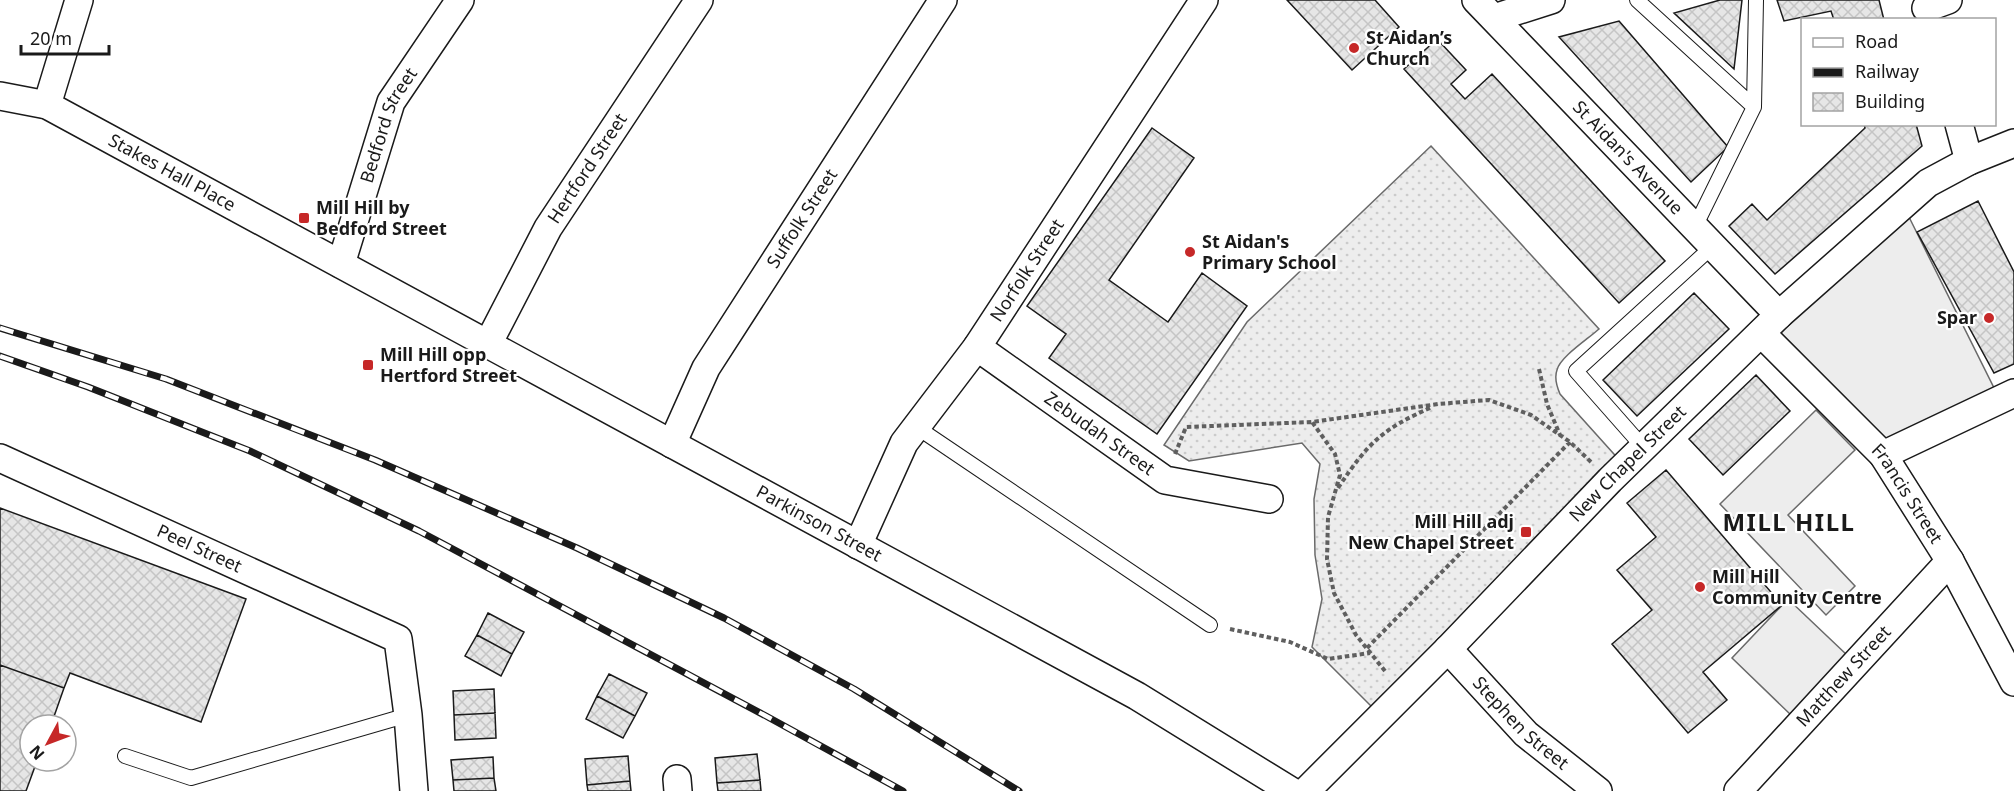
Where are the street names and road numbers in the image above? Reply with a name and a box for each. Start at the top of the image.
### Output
street label: Bedford Street [354,62,422,186]
street label: St Aidan's Avenue [1568,95,1689,219]
street label: Hertford Street [541,108,632,228]
street label: Stakes Hall Place [105,128,240,216]
street label: Suffolk Street [761,163,842,272]
street label: Norfolk Street [984,213,1069,326]
street label: Zebudah Street [1040,385,1160,480]
street label: New Chapel Street [1563,399,1691,526]
street label: Francis Street [1867,437,1949,548]
street label: Parkinson Street [752,479,887,567]
street label: Peel Street [153,518,247,578]
street label: Matthew Street [1790,620,1896,731]
street label: Stephen Street [1468,671,1575,775]

